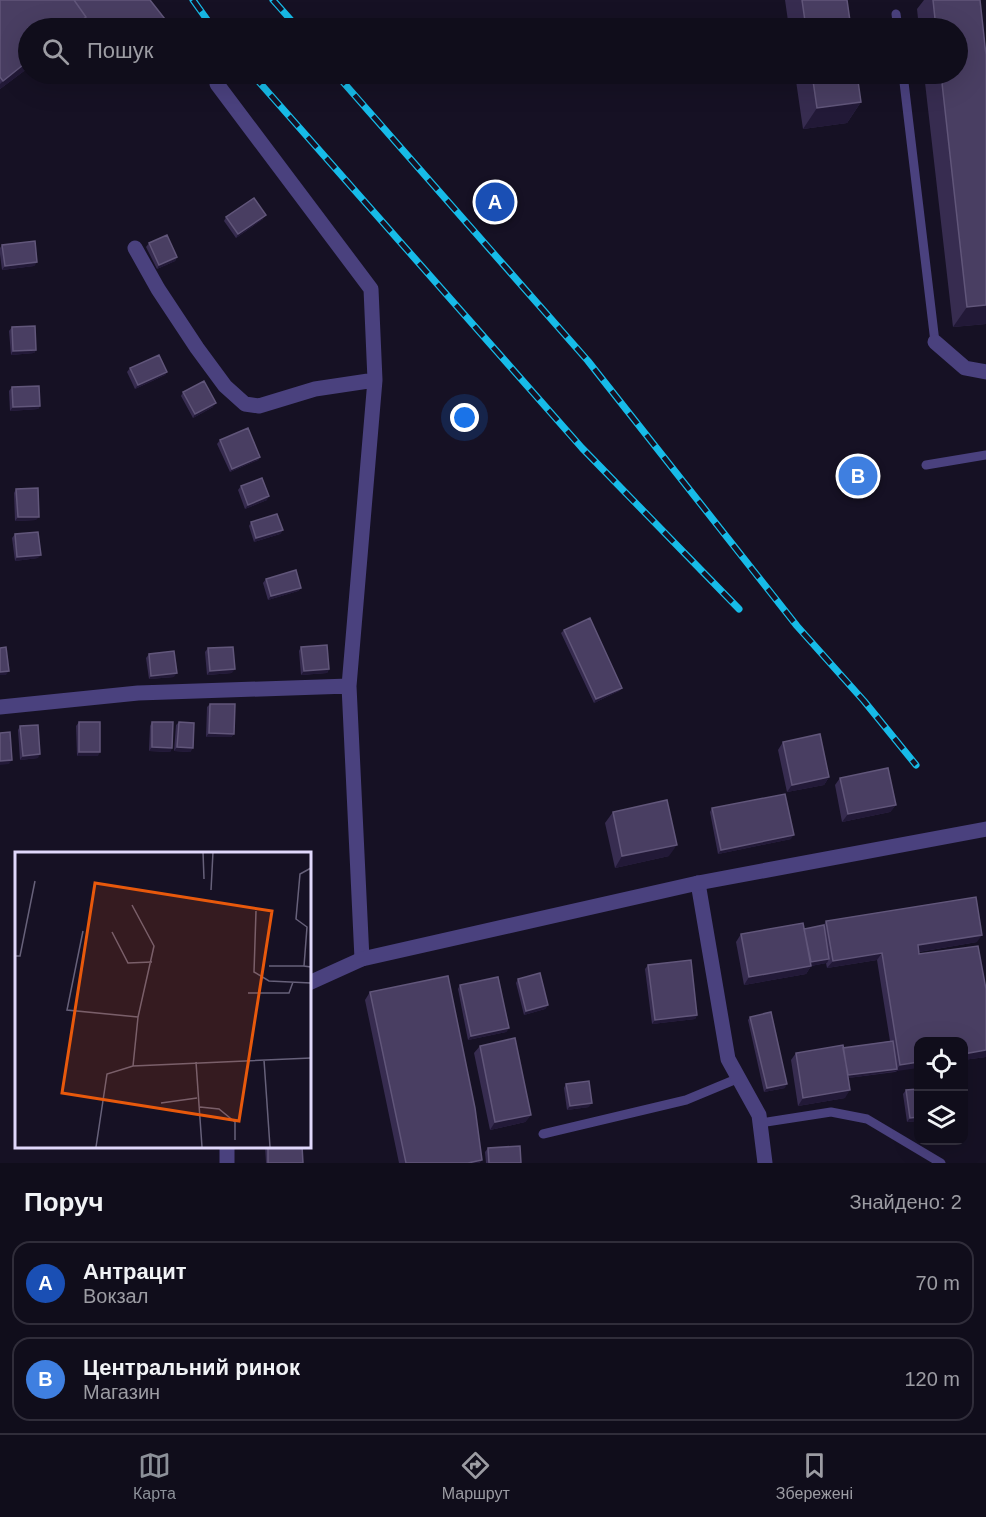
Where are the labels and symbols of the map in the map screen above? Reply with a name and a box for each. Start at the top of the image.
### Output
pin: A [476,180,514,224]
your location [450,403,479,432]
pin: B [838,454,878,498]
inset map [15,852,310,1148]

